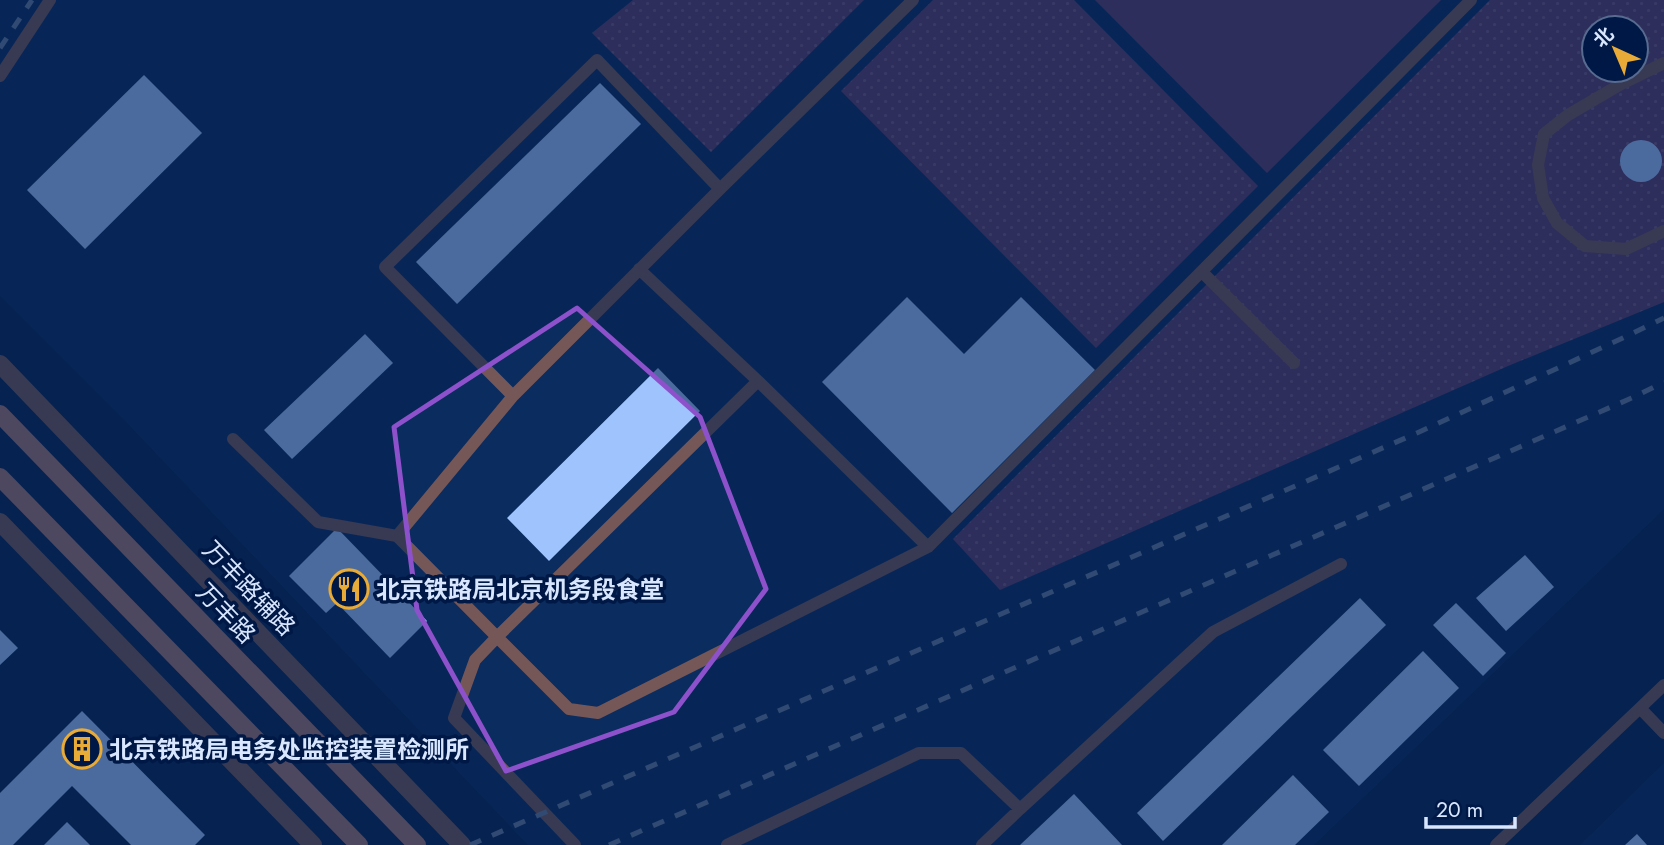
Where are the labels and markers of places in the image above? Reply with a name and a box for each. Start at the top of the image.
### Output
restaurant icon: 北京铁路局北京机务段食堂 [328,568,370,610]
place label: 北京铁路局北京机务段食堂 [376,572,664,607]
building icon: 北京铁路局电务处监控装置检测所 [61,728,103,770]
place label: 北京铁路局电务处监控装置检测所 [109,732,469,767]

